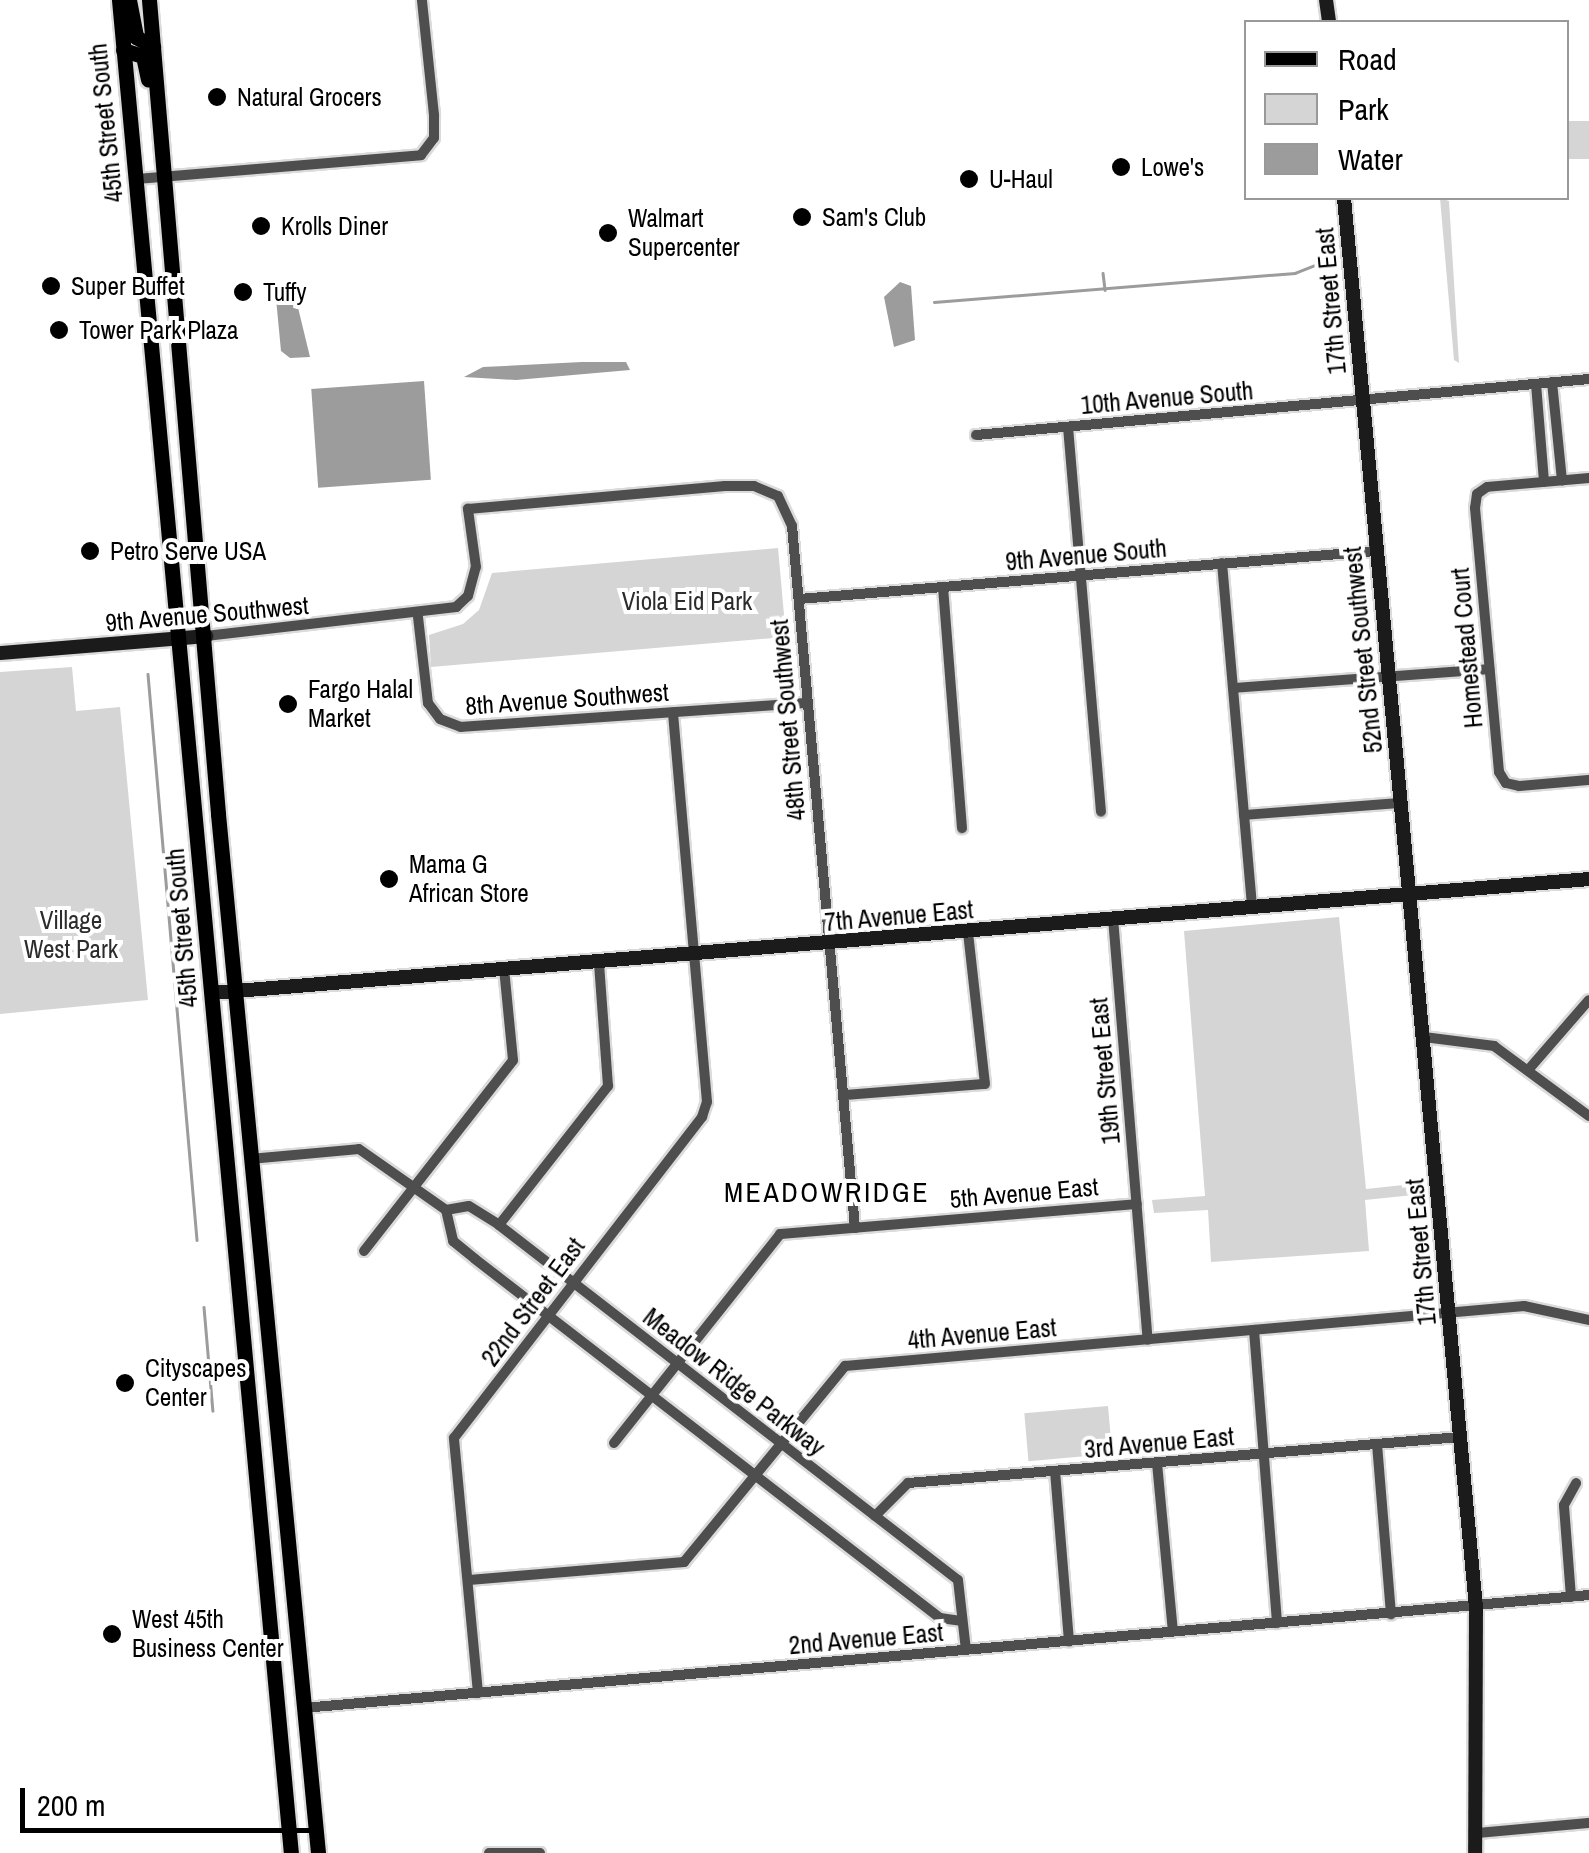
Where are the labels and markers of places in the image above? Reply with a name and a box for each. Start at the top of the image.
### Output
place label: Natural Grocers [237,82,382,112]
marker: Natural Grocers [206,86,228,108]
place label: Lowe's [1141,152,1204,182]
marker: Lowe's [1110,156,1132,178]
place label: U-Haul [989,164,1053,194]
marker: U-Haul [958,168,980,190]
place label: Sam's Club [822,202,926,232]
place label: Walmart Supercenter [628,204,740,263]
marker: Sam's Club [791,206,813,228]
place label: Krolls Diner [281,211,388,241]
marker: Krolls Diner [250,215,272,237]
marker: Walmart Supercenter [597,222,619,244]
place label: Super Buffet [71,271,185,301]
marker: Super Buffet [40,275,62,297]
place label: Tuffy [263,277,306,307]
marker: Tuffy [232,281,254,303]
place label: Tower Park Plaza [79,315,238,345]
marker: Tower Park Plaza [48,319,70,341]
place label: Petro Serve USA [110,536,266,566]
marker: Petro Serve USA [79,540,101,562]
place label: Fargo Halal Market [308,675,413,734]
marker: Fargo Halal Market [277,693,299,715]
place label: Mama G African Store [409,850,529,909]
marker: Mama G African Store [378,868,400,890]
place label: Cityscapes Center [145,1354,246,1413]
marker: Cityscapes Center [114,1372,136,1394]
place label: West 45th Business Center [132,1605,284,1664]
marker: West 45th Business Center [101,1623,123,1645]

